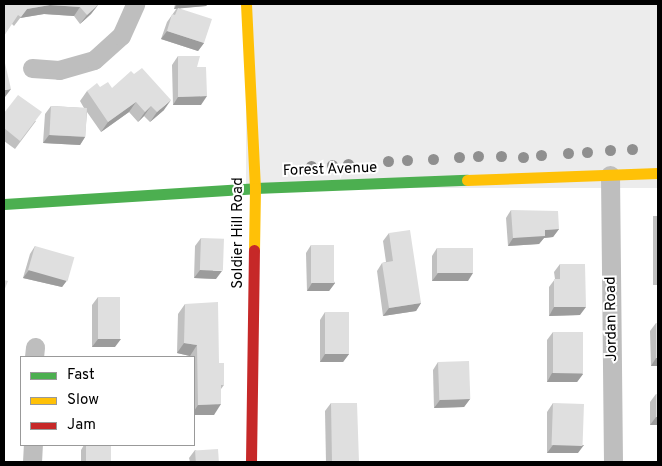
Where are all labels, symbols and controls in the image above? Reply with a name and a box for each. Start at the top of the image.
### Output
street label: Forest Avenue [282,159,378,181]
street label: Soldier Hill Road [230,177,248,289]
street label: Jordan Road [602,276,622,362]
legend [20,356,195,446]
text: Fast [67,366,95,385]
text: Slow [67,391,99,410]
text: Jam [67,416,96,435]

